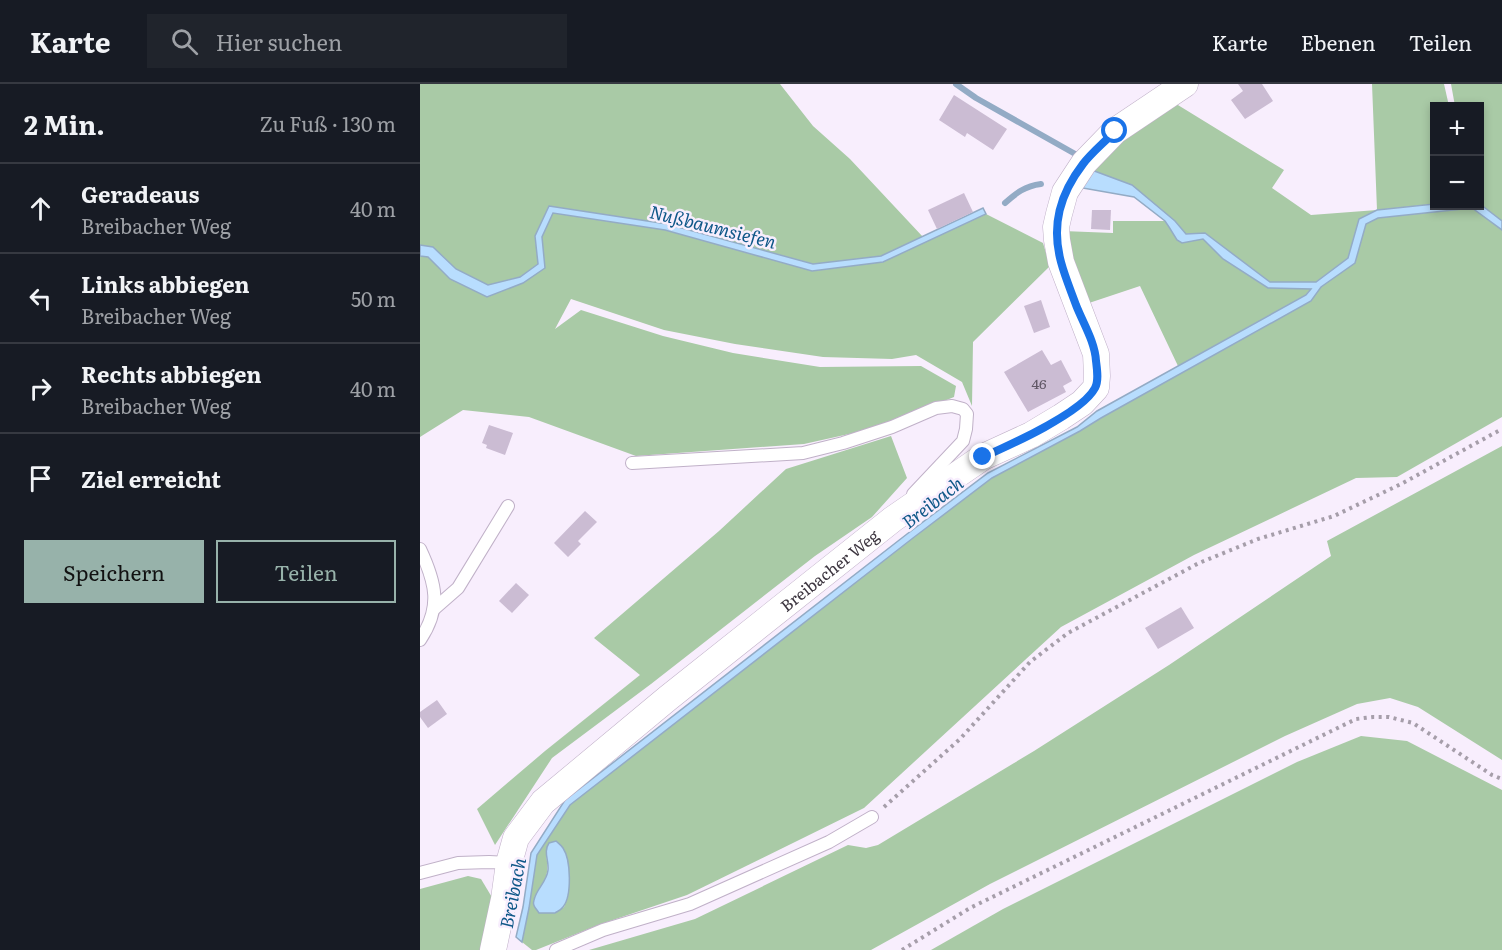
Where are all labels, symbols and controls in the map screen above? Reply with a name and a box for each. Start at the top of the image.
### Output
search box [147,14,567,68]
text: Karte [30,20,111,62]
icon: search [168,25,201,58]
text: Hier suchen [216,25,342,58]
text: Karte [1212,26,1268,57]
text: Ebenen [1301,26,1376,57]
text: Teilen [1409,26,1472,57]
map controls [1430,102,1484,210]
button: + [1430,102,1484,156]
text: 2 Min. [24,104,105,143]
text: Zu Fuß · 130 m [260,108,396,138]
route start [1101,117,1127,143]
button: − [1430,156,1484,210]
text: Geradeaus [81,177,199,210]
icon: ahead [24,192,57,225]
text: 40 m [350,193,396,223]
water label: Nußbaumsiefen [647,197,779,255]
text: Breibacher Weg [81,210,231,240]
text: Links abbiegen [81,267,250,300]
icon: left [24,282,57,315]
text: 50 m [351,283,396,313]
text: Breibacher Weg [81,300,231,330]
text: Rechts abbiegen [81,357,261,390]
icon: right [24,372,57,405]
text: 40 m [350,373,396,403]
house number: 46 [1031,373,1047,393]
text: Breibacher Weg [81,390,231,420]
route end [969,443,995,469]
icon: arrive [24,462,57,495]
text: Ziel erreicht [81,462,221,495]
water label: Breibach [896,469,969,535]
street label: Breibacher Weg [775,523,884,617]
button: Speichern [24,540,204,603]
button: Teilen [216,540,396,603]
water label: Breibach [492,855,532,931]

